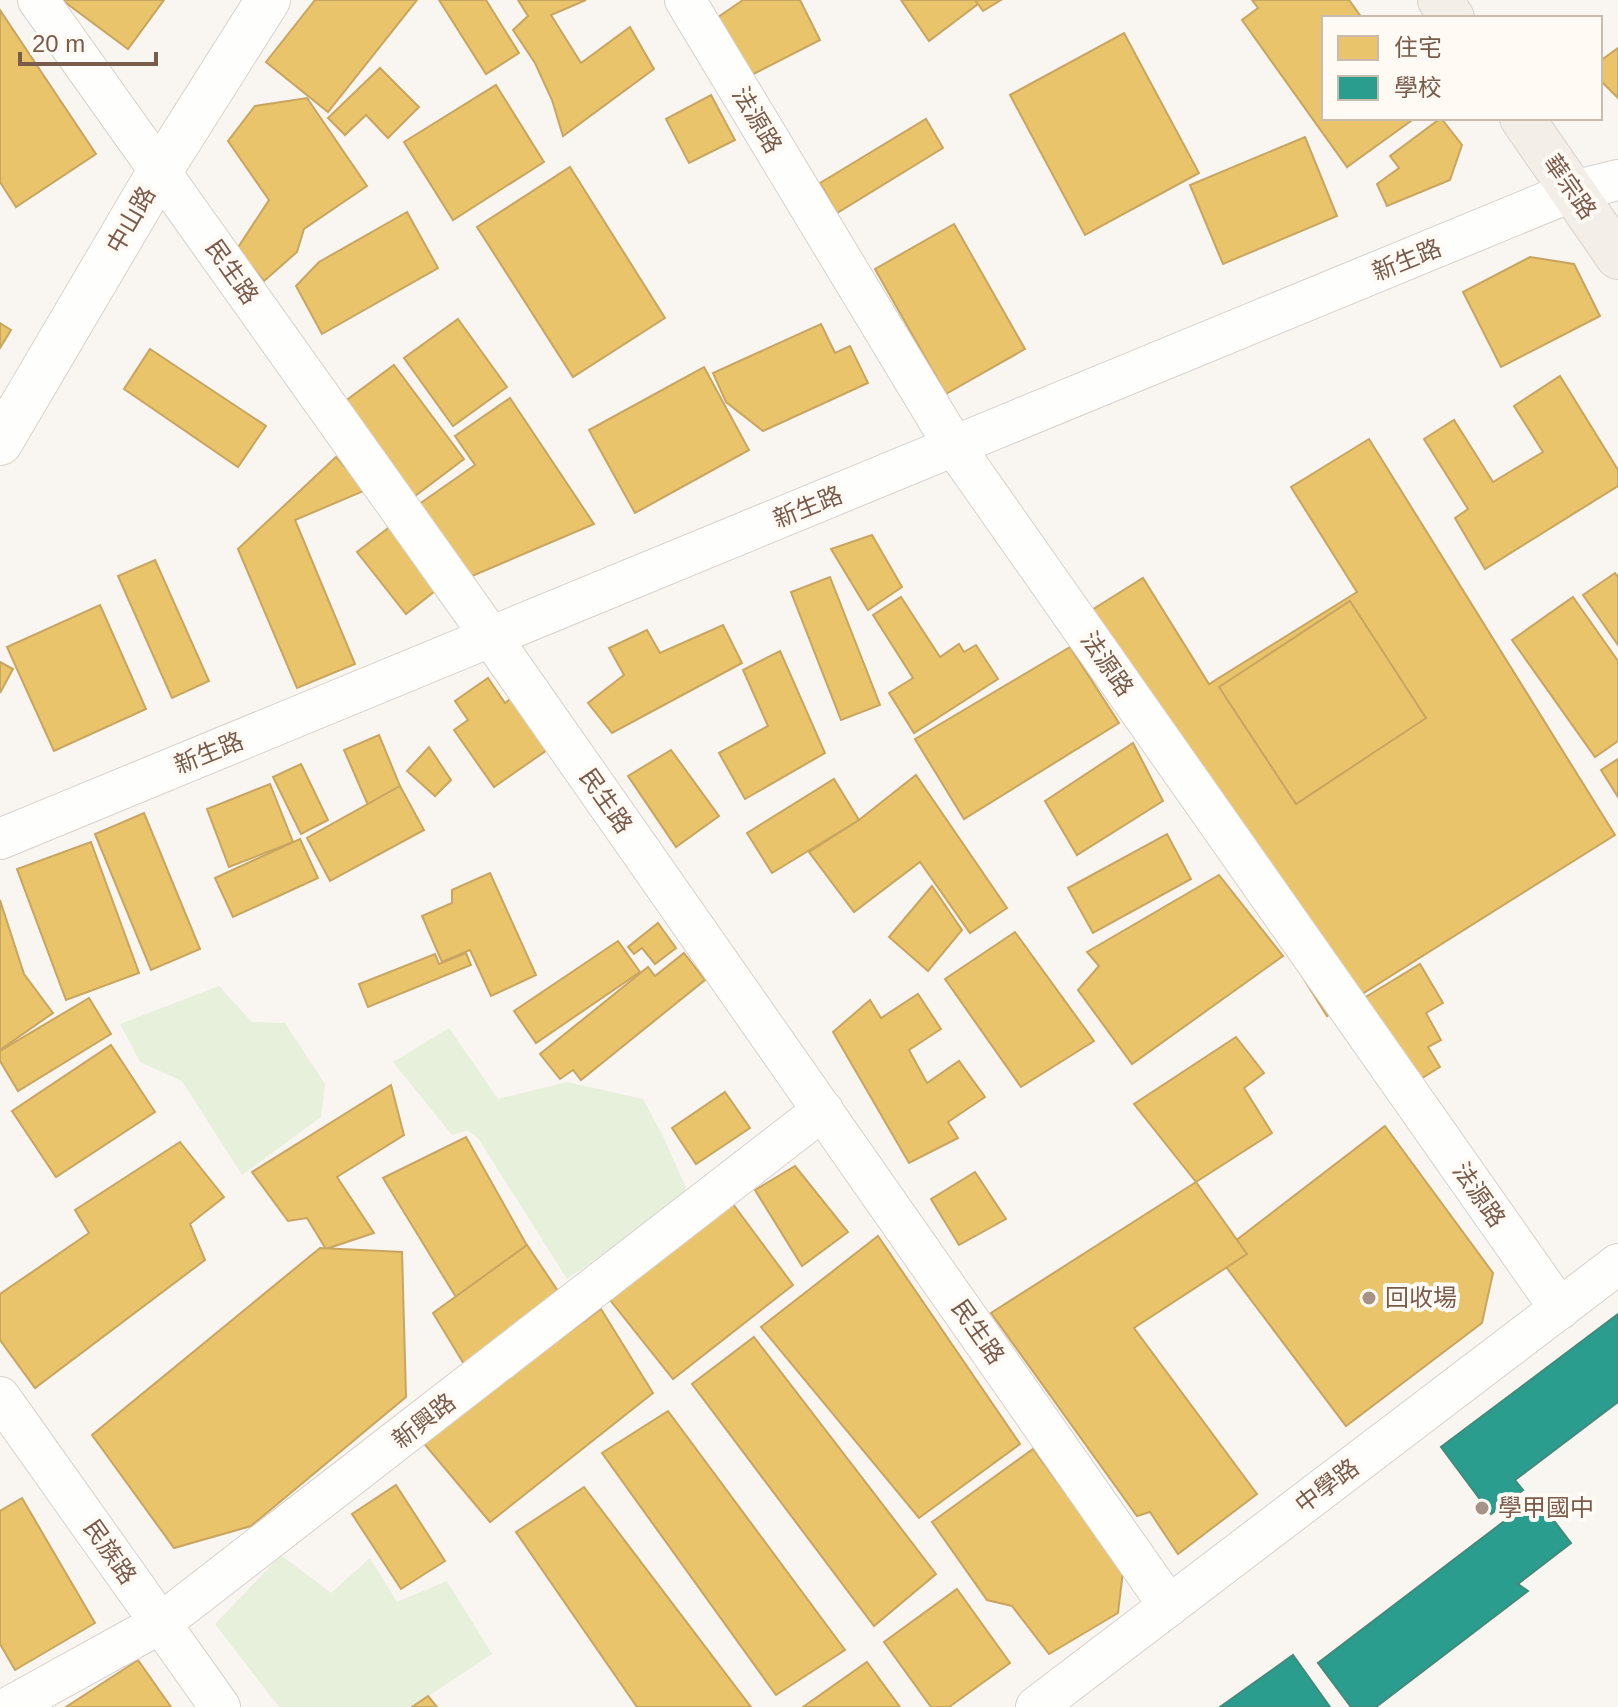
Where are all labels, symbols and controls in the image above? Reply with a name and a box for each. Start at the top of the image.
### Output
scale bar [20,16,156,66]
legend [1322,16,1602,120]
text: 20 m [32,30,85,57]
text: 住宅 [1394,34,1442,61]
text: 學校 [1394,74,1442,101]
street label: 法源路 [727,82,788,158]
street label: 華宗路 [1539,149,1602,224]
street label: 中山路 [101,182,160,258]
street label: 民生路 [201,234,264,309]
street label: 新生路 [1368,234,1445,286]
street label: 新生路 [769,481,846,533]
street label: 法源路 [1076,626,1139,701]
street label: 新生路 [170,727,247,779]
street label: 民生路 [575,763,638,838]
street label: 法源路 [1448,1157,1511,1232]
place label: 回收場 [1385,1284,1457,1311]
marker: 回收場 [1360,1289,1378,1307]
street label: 民生路 [947,1294,1010,1369]
street label: 新興路 [387,1388,460,1453]
street label: 中學路 [1290,1453,1364,1518]
place label: 學甲國中 [1498,1494,1594,1521]
marker: 學甲國中 [1473,1499,1491,1517]
street label: 民族路 [79,1514,142,1589]

